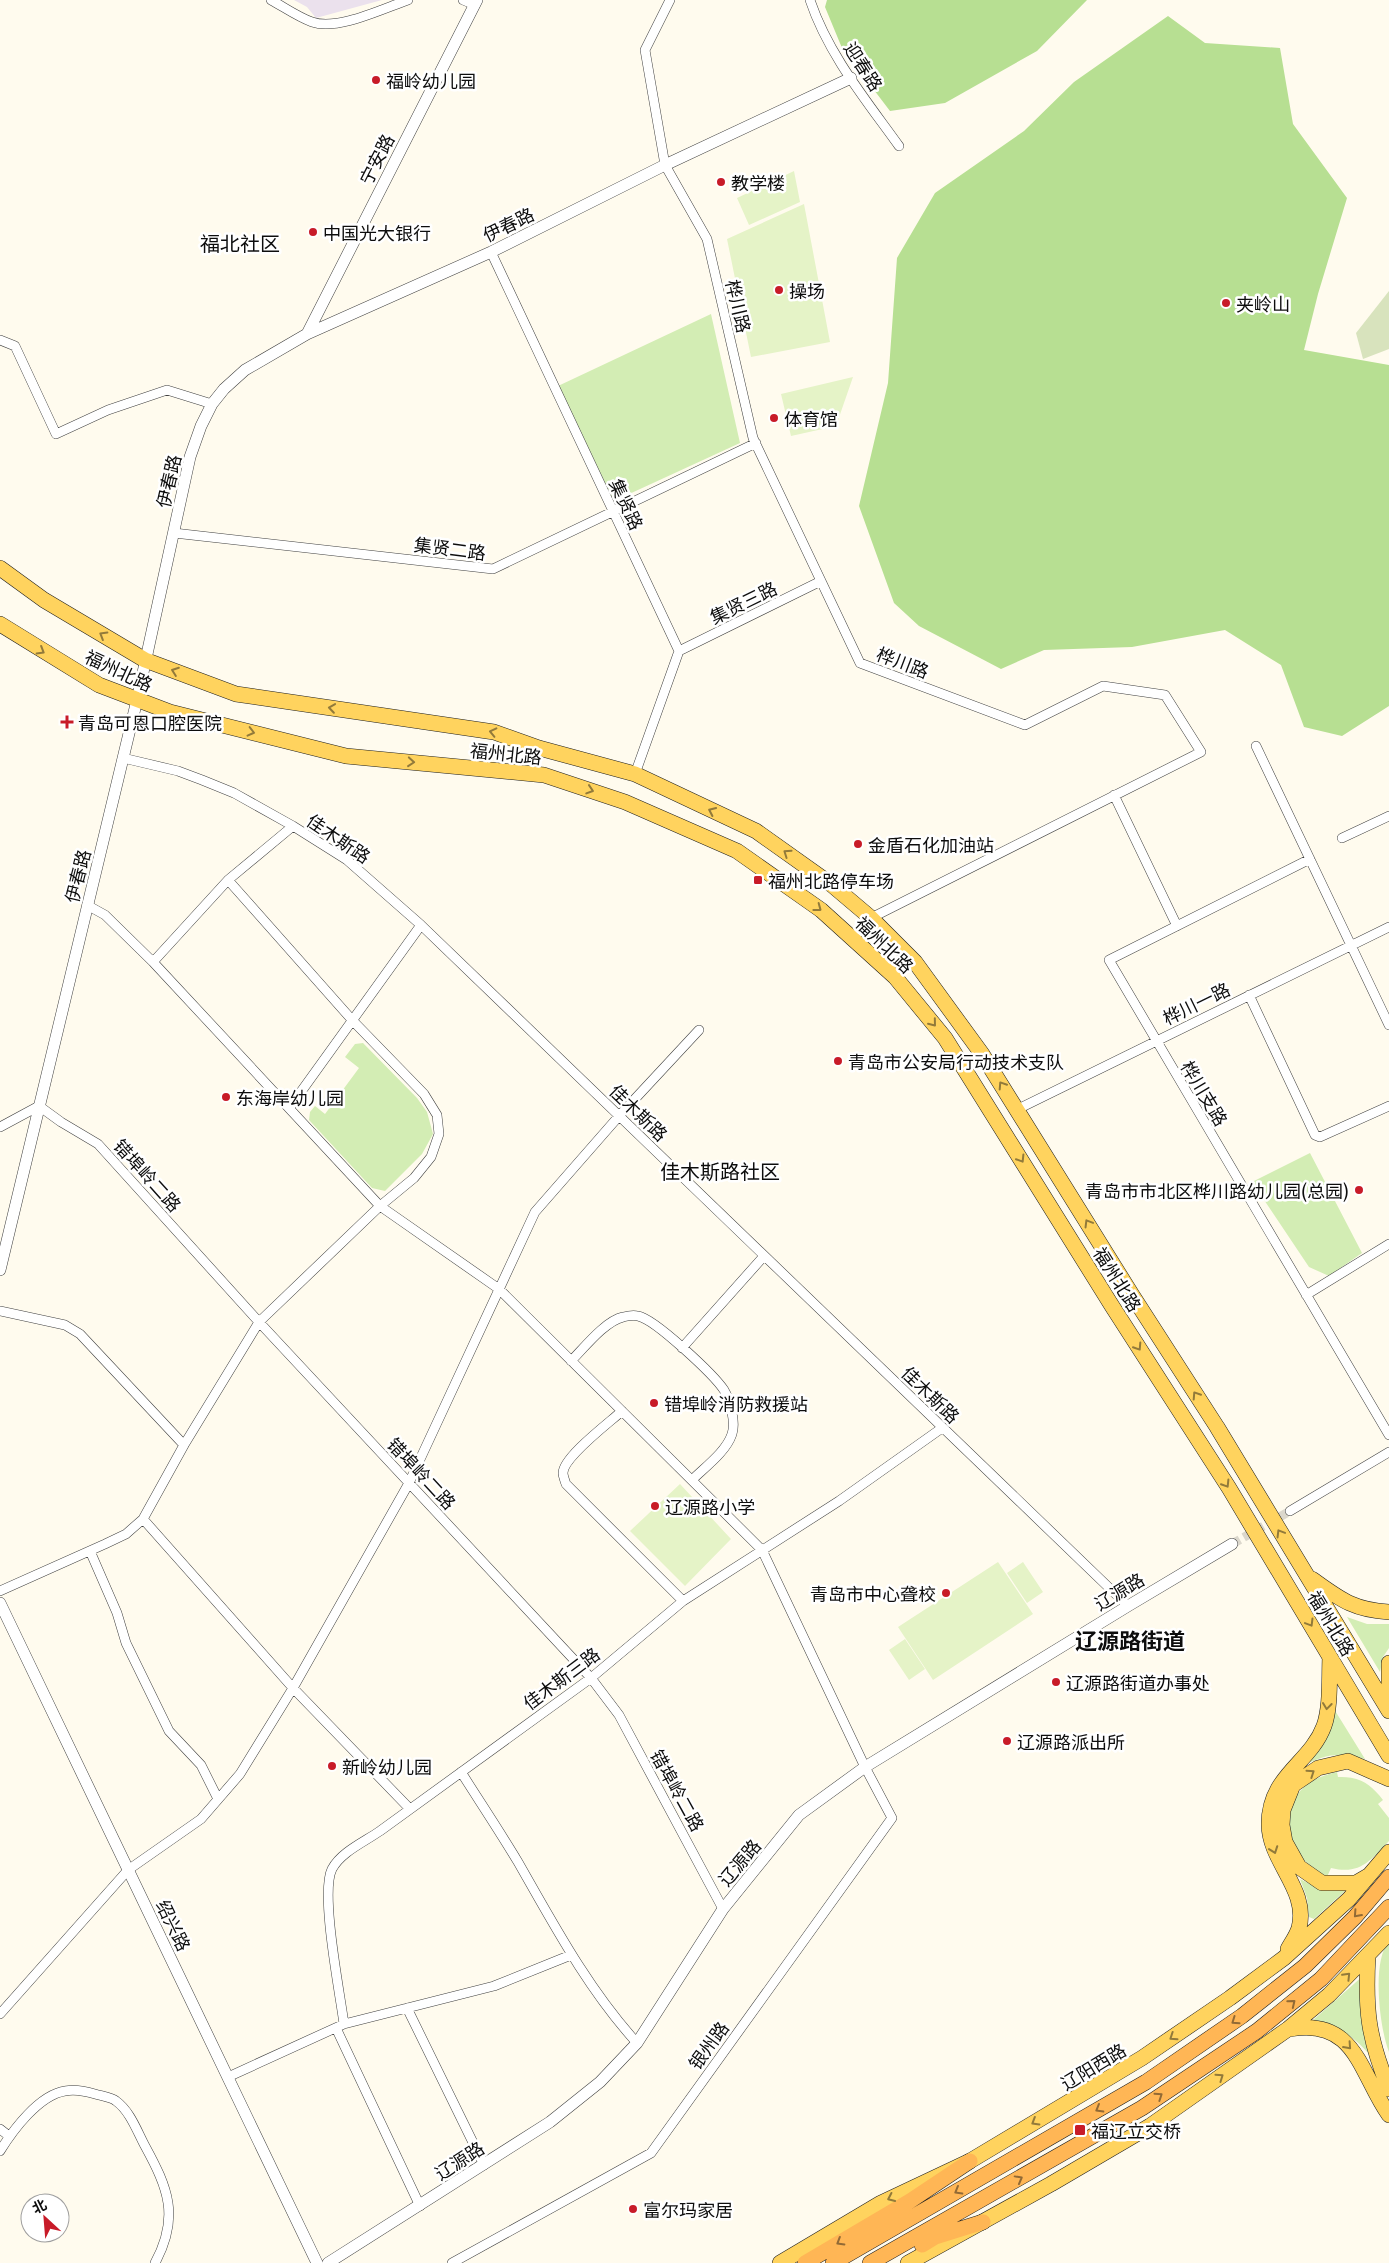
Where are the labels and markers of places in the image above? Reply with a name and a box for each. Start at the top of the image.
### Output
place label: 福岭幼儿园 [386,67,476,94]
marker: 福岭幼儿园 [370,74,382,86]
place label: 教学楼 [731,169,785,196]
marker: 教学楼 [715,176,727,188]
place label: 中国光大银行 [323,219,431,246]
marker: 中国光大银行 [307,226,319,238]
place label: 操场 [789,277,825,304]
marker: 操场 [773,284,785,296]
place label: 夹岭山 [1236,290,1290,317]
marker: 夹岭山 [1220,297,1232,309]
place label: 体育馆 [784,405,838,432]
marker: 体育馆 [768,412,780,424]
place label: 青岛可恩口腔医院 [78,709,222,736]
marker: 青岛可恩口腔医院 [60,715,74,729]
place label: 金盾石化加油站 [868,831,994,858]
marker: 金盾石化加油站 [852,838,864,850]
place label: 福州北路停车场 [768,867,894,894]
marker: 福州北路停车场 [752,874,764,886]
place label: 青岛市公安局行动技术支队 [848,1048,1064,1075]
marker: 青岛市公安局行动技术支队 [832,1055,844,1067]
place label: 东海岸幼儿园 [236,1084,344,1111]
marker: 东海岸幼儿园 [220,1091,232,1103]
place label: 青岛市市北区桦川路幼儿园(总园) [1085,1177,1349,1204]
marker: 青岛市市北区桦川路幼儿园(总园) [1353,1184,1365,1196]
place label: 错埠岭消防救援站 [664,1390,808,1417]
marker: 错埠岭消防救援站 [648,1397,660,1409]
place label: 辽源路小学 [665,1493,755,1520]
marker: 辽源路小学 [649,1500,661,1512]
place label: 青岛市中心聋校 [810,1580,936,1607]
marker: 青岛市中心聋校 [940,1587,952,1599]
place label: 辽源路街道办事处 [1066,1669,1210,1696]
marker: 辽源路街道办事处 [1050,1676,1062,1688]
place label: 辽源路派出所 [1017,1728,1125,1755]
marker: 辽源路派出所 [1001,1735,1013,1747]
place label: 新岭幼儿园 [342,1753,432,1780]
marker: 新岭幼儿园 [326,1760,338,1772]
place label: 福辽立交桥 [1091,2117,1181,2144]
marker: 福辽立交桥 [1073,2123,1087,2137]
place label: 富尔玛家居 [643,2196,733,2223]
marker: 富尔玛家居 [627,2203,639,2215]

